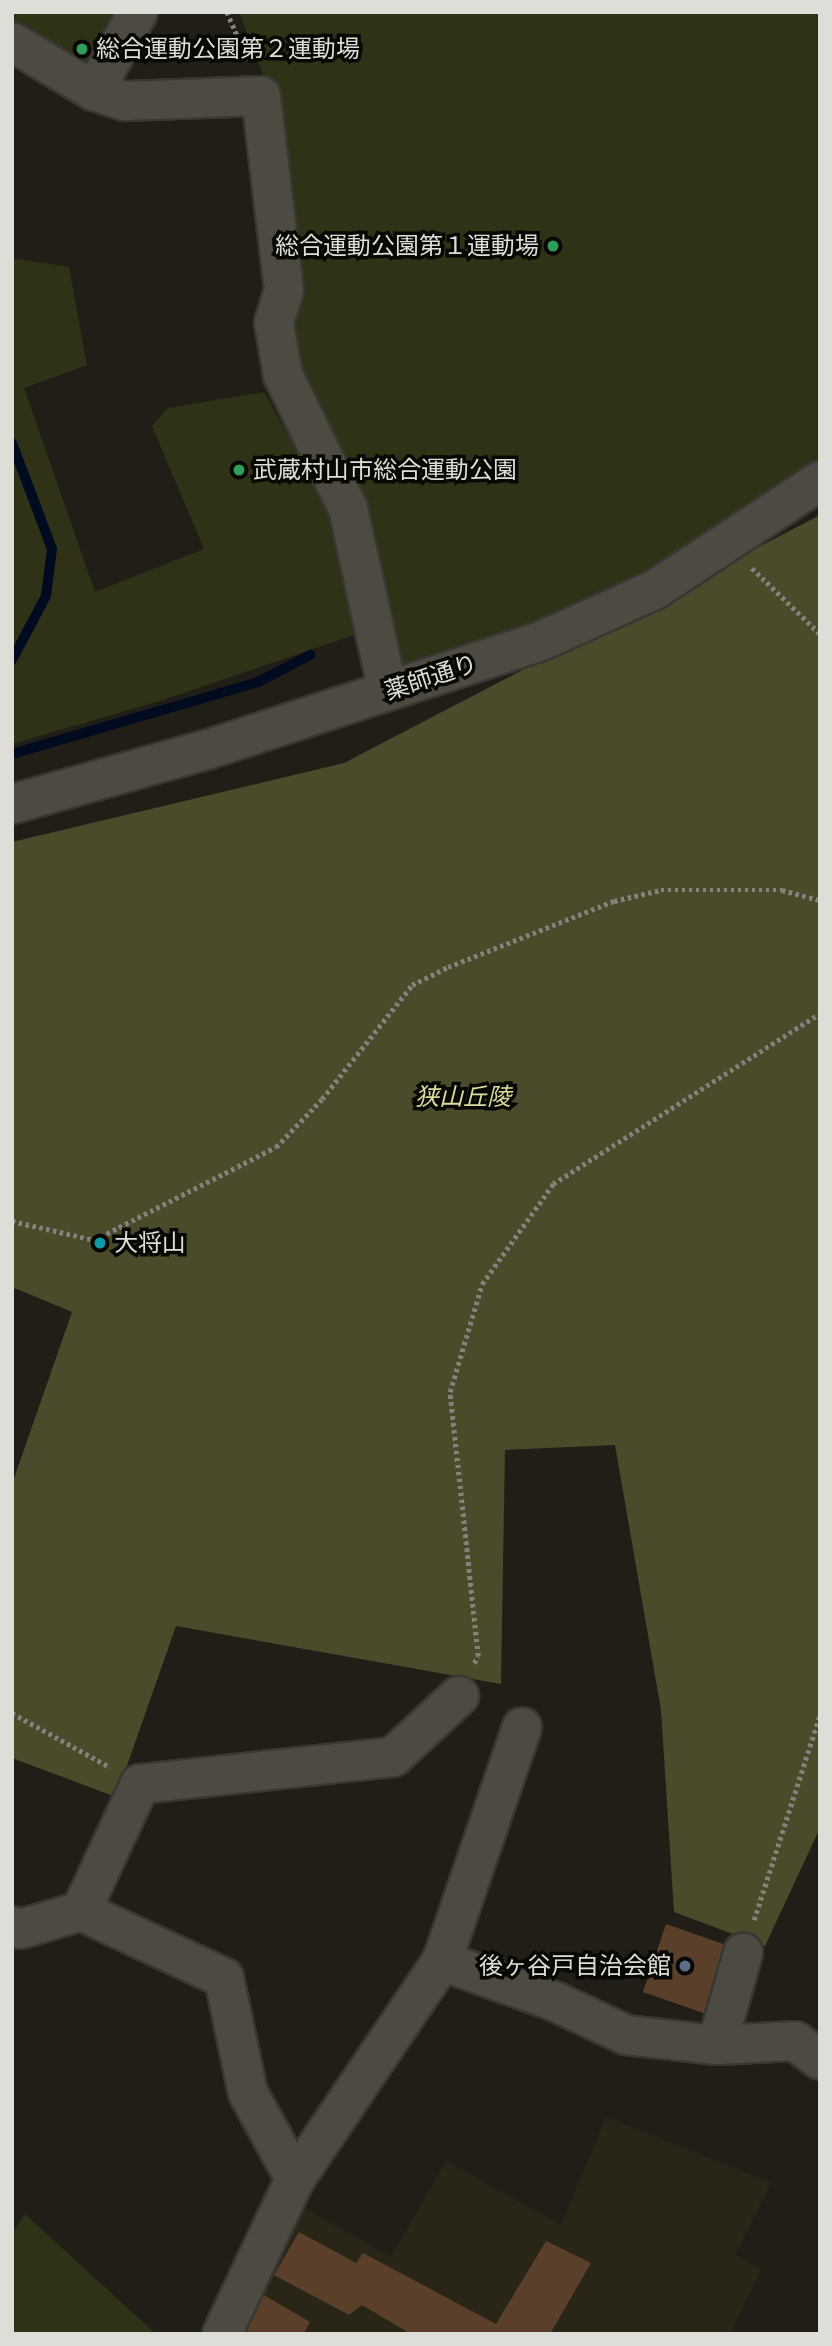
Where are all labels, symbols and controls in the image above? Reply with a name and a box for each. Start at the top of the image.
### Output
place label: 総合運動公園第２運動場 [96,35,360,63]
marker: 総合運動公園第２運動場 [74,41,90,57]
place label: 総合運動公園第１運動場 [275,232,539,260]
marker: 総合運動公園第１運動場 [545,238,561,254]
place label: 武蔵村山市総合運動公園 [253,456,517,484]
marker: 武蔵村山市総合運動公園 [231,462,247,478]
street label: 薬師通り [381,648,481,706]
park label: 狭山丘陵 [415,1083,511,1111]
place label: 大将山 [114,1229,186,1257]
marker: 大将山 [92,1235,108,1251]
place label: 後ヶ谷戸自治会館 [479,1952,671,1980]
marker: 後ヶ谷戸自治会館 [677,1958,693,1974]

